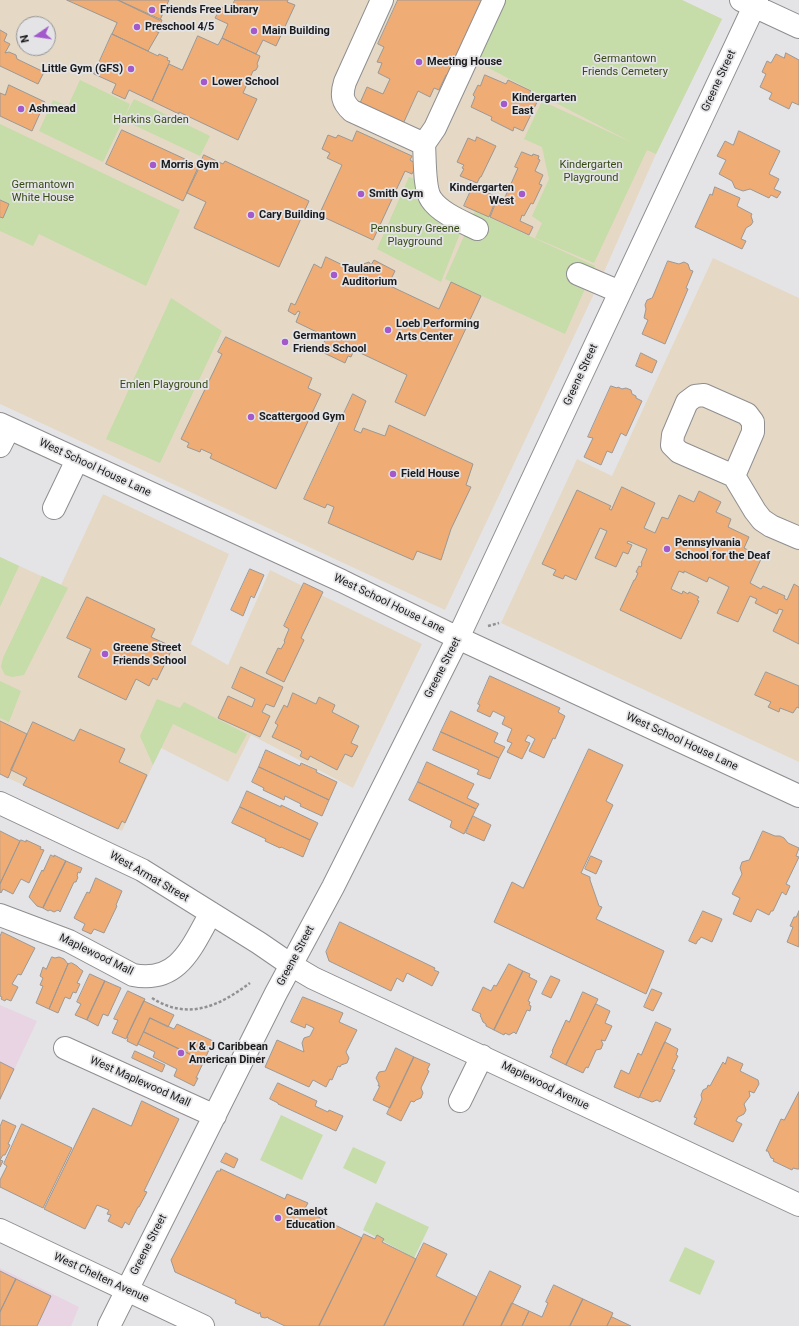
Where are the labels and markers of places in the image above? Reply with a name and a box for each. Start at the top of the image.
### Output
place label: Friends Free Library [160,3,258,17]
marker: Friends Free Library [147,5,157,15]
place label: Preschool 4/5 [145,20,214,34]
marker: Preschool 4/5 [132,22,142,32]
place label: Main Building [262,24,330,38]
marker: Main Building [249,26,259,36]
place label: Meeting House [427,55,502,69]
marker: Meeting House [414,57,424,67]
place label: Little Gym (GFS) [42,62,123,76]
marker: Little Gym (GFS) [126,64,136,74]
place label: Lower School [212,75,279,89]
marker: Lower School [199,77,209,87]
place label: Kindergarten East [512,91,576,117]
marker: Kindergarten East [499,99,509,109]
place label: Ashmead [29,102,76,116]
marker: Ashmead [16,104,26,114]
place label: Morris Gym [161,158,219,172]
marker: Morris Gym [148,160,158,170]
place label: Kindergarten West [450,181,514,207]
place label: Smith Gym [369,187,423,201]
marker: Smith Gym [356,189,366,199]
marker: Kindergarten West [517,189,527,199]
place label: Cary Building [259,208,325,222]
marker: Cary Building [246,210,256,220]
place label: Taulane Auditorium [342,262,397,288]
marker: Taulane Auditorium [329,270,339,280]
place label: Loeb Performing Arts Center [396,317,479,343]
marker: Loeb Performing Arts Center [383,325,393,335]
place label: Germantown Friends School [293,329,367,355]
marker: Germantown Friends School [280,337,290,347]
place label: Scattergood Gym [259,410,345,424]
marker: Scattergood Gym [246,412,256,422]
place label: Field House [401,467,459,481]
marker: Field House [388,469,398,479]
place label: Pennsylvania School for the Deaf [675,536,770,562]
marker: Pennsylvania School for the Deaf [662,544,672,554]
place label: Greene Street Friends School [113,641,187,667]
marker: Greene Street Friends School [100,649,110,659]
place label: K & J Caribbean American Diner [189,1040,268,1066]
marker: K & J Caribbean American Diner [176,1048,186,1058]
place label: Camelot Education [286,1205,335,1231]
marker: Camelot Education [273,1213,283,1223]

